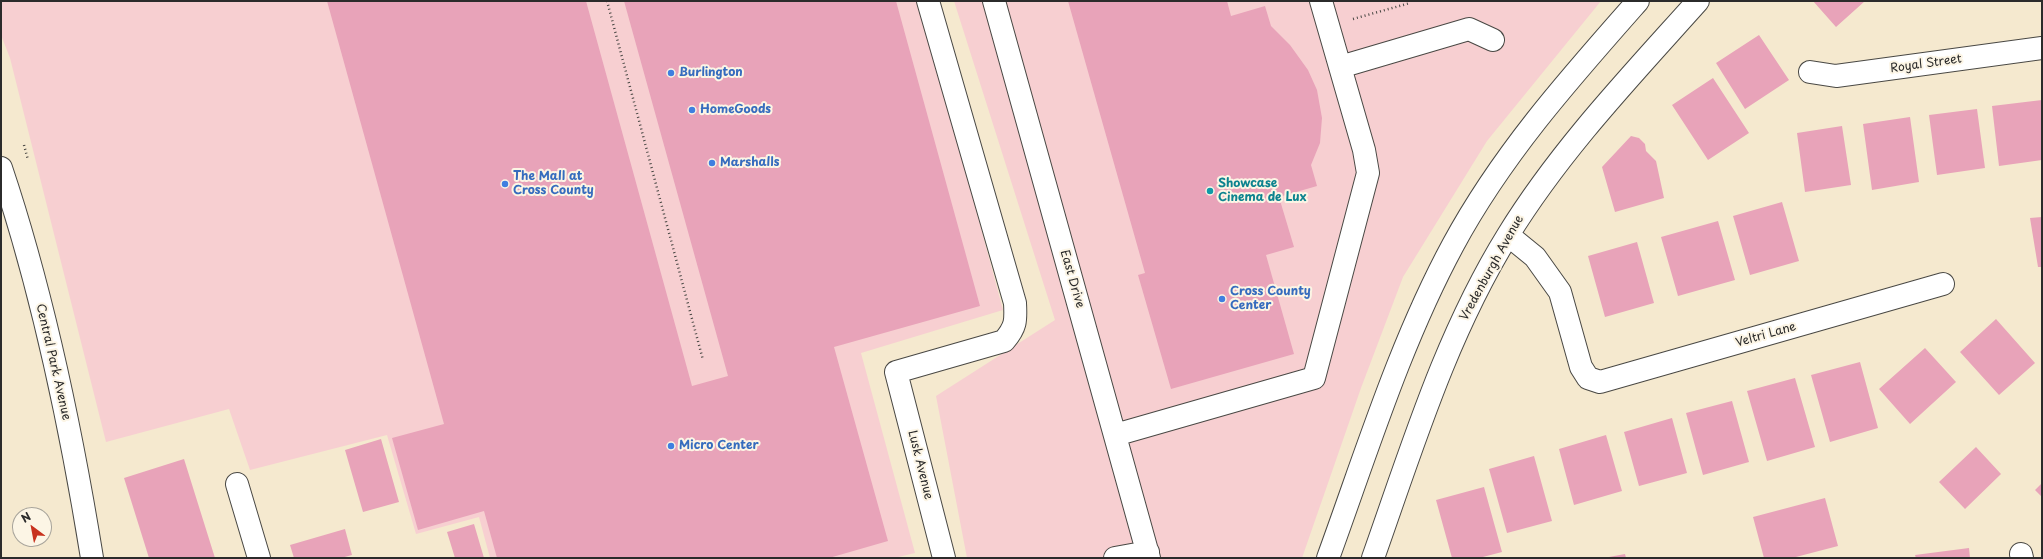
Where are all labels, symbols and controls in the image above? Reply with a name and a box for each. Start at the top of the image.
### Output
street label: Royal Street [1889,52,1963,76]
place label: Burlington [679,66,743,80]
marker: Burlington [666,68,676,78]
place label: HomeGoods [700,103,771,117]
marker: HomeGoods [687,105,697,115]
place label: Marshalls [720,156,779,170]
marker: Marshalls [707,158,717,168]
place label: The Mall at Cross County [513,170,594,198]
place label: Showcase Cinema de Lux [1218,177,1306,205]
marker: The Mall at Cross County [500,179,510,189]
marker: Showcase Cinema de Lux [1205,186,1215,196]
street label: Vredenburgh Avenue [1457,213,1527,323]
street label: East Drive [1057,248,1087,310]
place label: Cross County Center [1230,285,1311,313]
marker: Cross County Center [1217,294,1227,304]
street label: Central Park Avenue [33,302,73,422]
street label: Veltri Lane [1734,320,1798,350]
street label: Lusk Avenue [904,429,936,501]
place label: Micro Center [679,439,759,453]
marker: Micro Center [666,441,676,451]
north arrow [12,507,52,547]
text: N [18,508,34,527]

